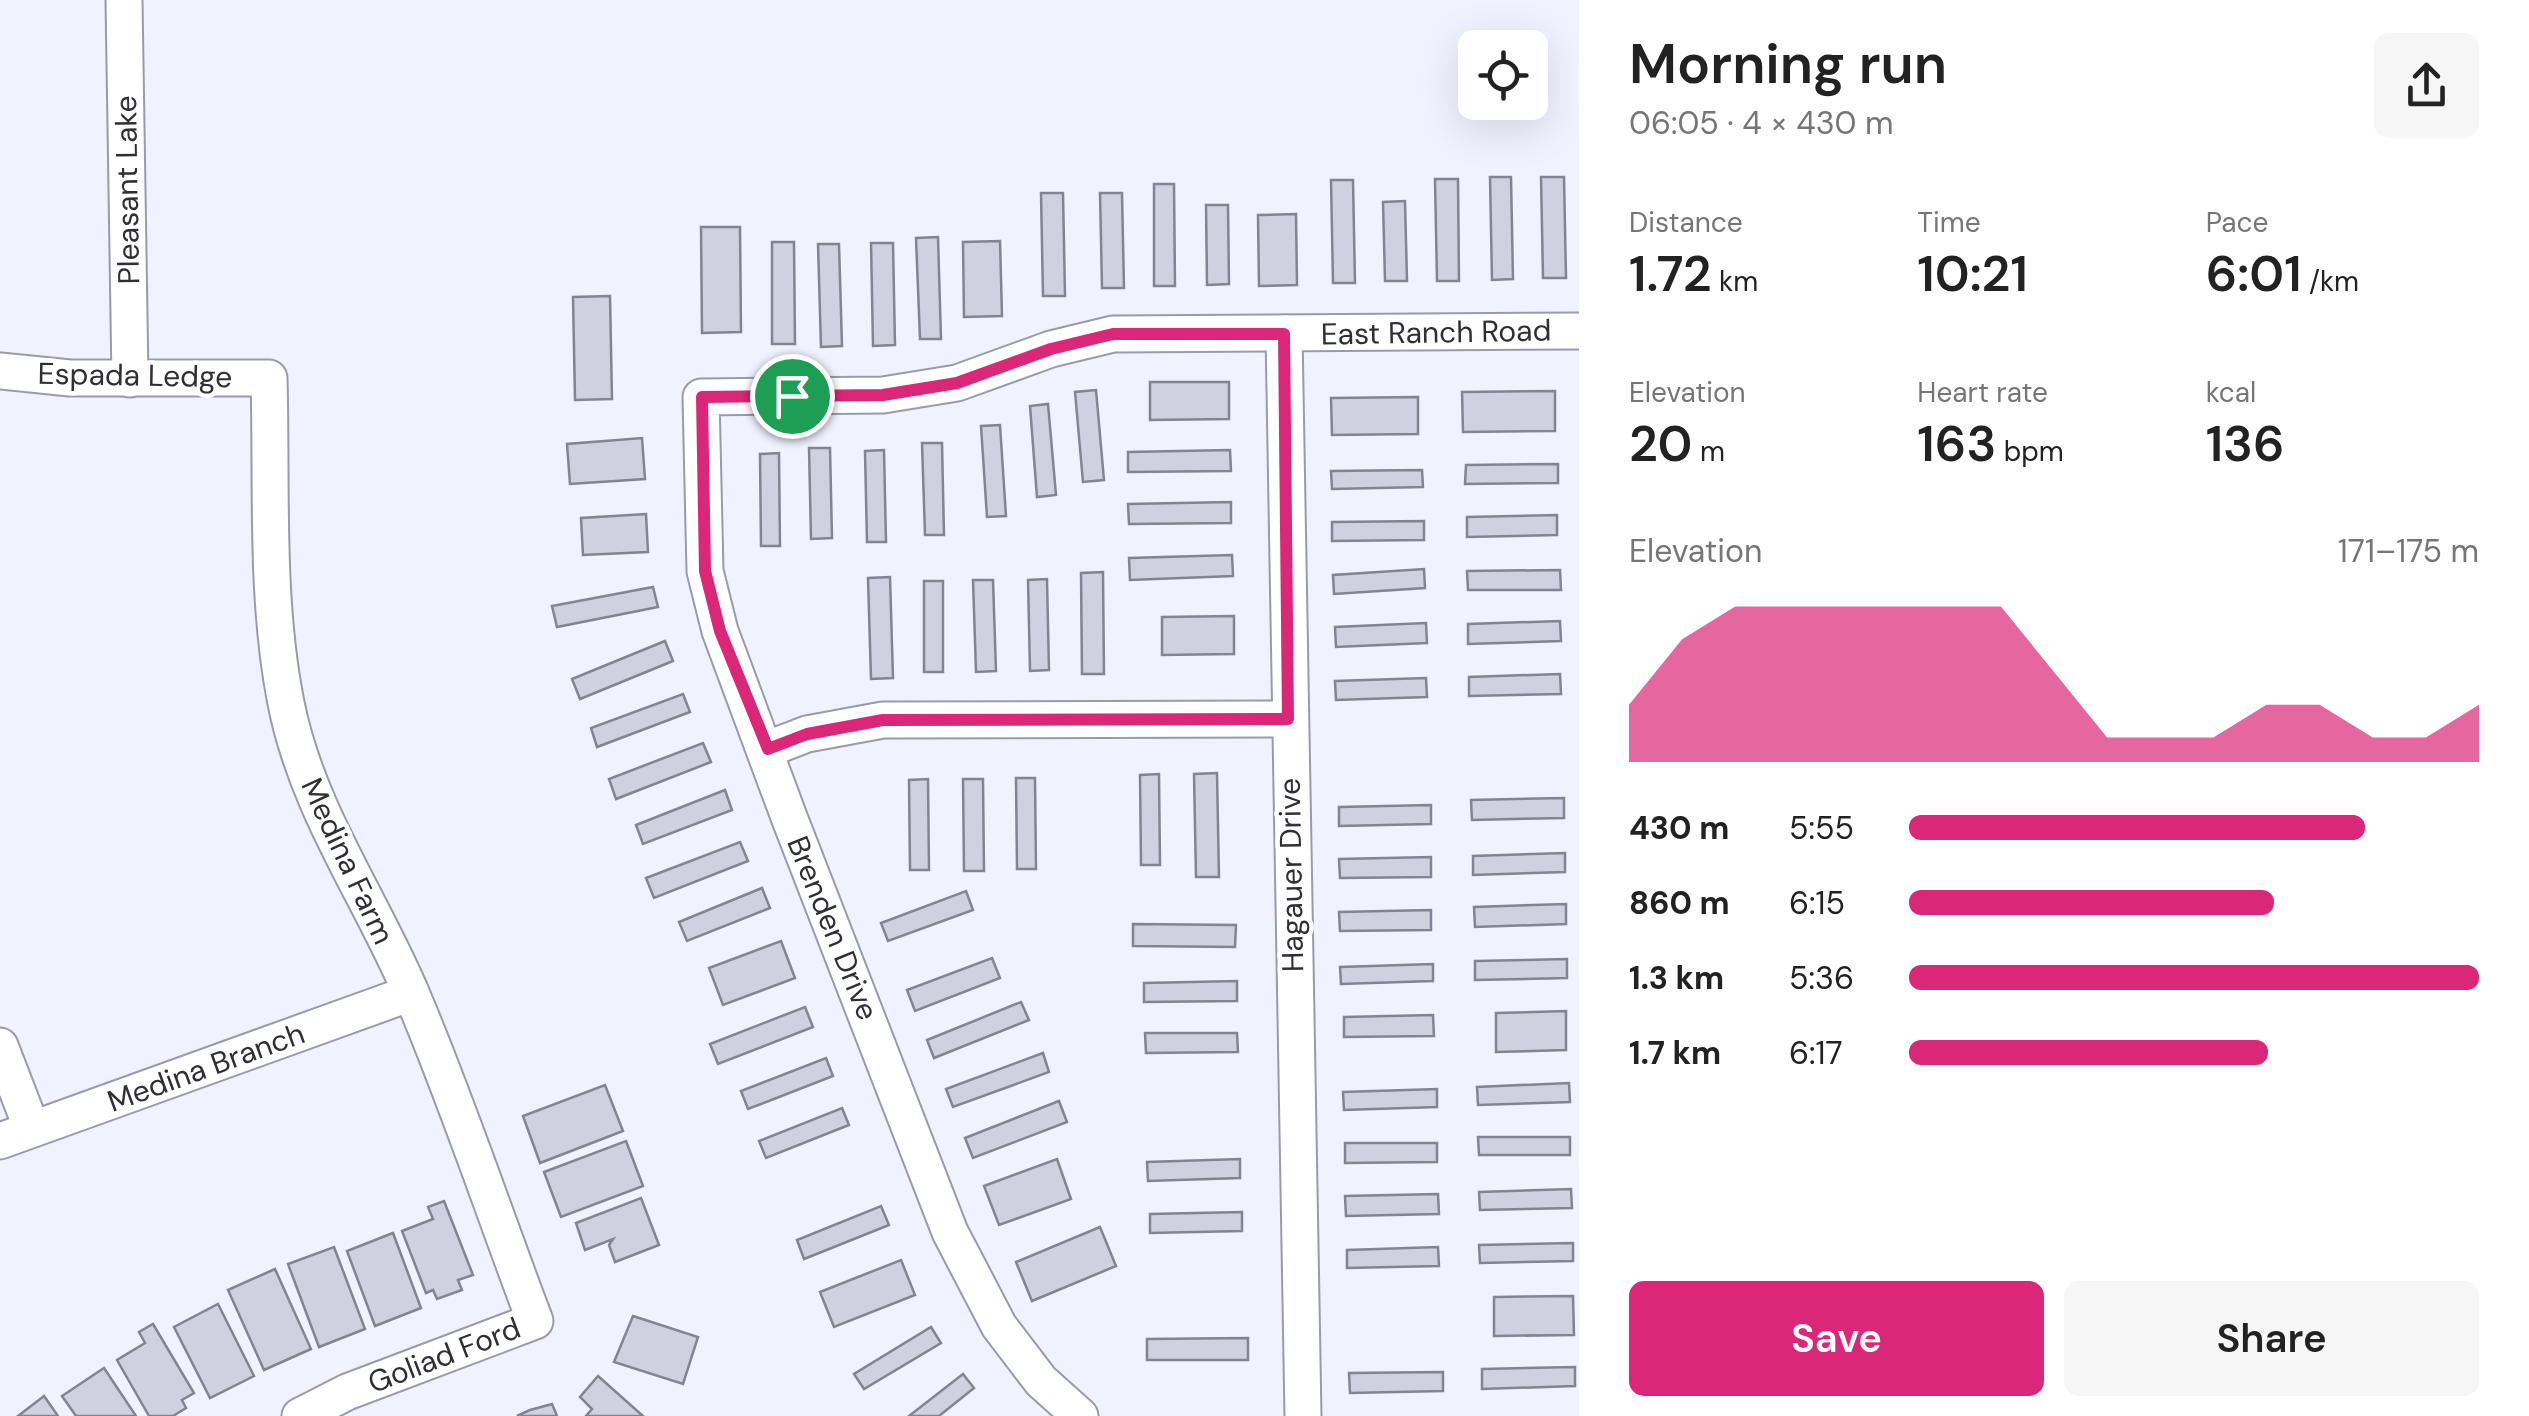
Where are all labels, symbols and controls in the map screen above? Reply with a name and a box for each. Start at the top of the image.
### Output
text: Morning run [1629,28,1947,100]
map controls [1458,30,1548,120]
button: locate [1458,30,1548,120]
button: share [2374,33,2479,138]
street label: Pleasant Lake [106,95,148,285]
text: 06:05 · 4 × 430 m [1629,102,1894,144]
text: Distance [1629,204,1743,241]
text: Time [1917,204,1981,241]
text: Pace [2206,204,2268,241]
text: 1.72 [1629,241,1712,307]
text: 10:21 [1917,241,2028,307]
text: 6:01 [2206,241,2302,307]
text: km [1712,263,1758,300]
text: /km [2302,263,2359,300]
street label: East Ranch Road [1320,310,1552,354]
street label: Espada Ledge [37,354,233,396]
pin [750,354,835,439]
icon: arrive [765,369,820,424]
text: Elevation [1629,374,1746,411]
text: Heart rate [1917,374,2048,411]
text: kcal [2206,374,2256,411]
text: 20 [1629,411,1692,477]
text: 163 [1917,411,1996,477]
text: 136 [2206,411,2285,477]
text: m [1692,433,1725,470]
text: bpm [1996,433,2064,470]
text: Elevation [1629,530,1762,572]
text: 171–175 m [2338,530,2479,572]
street label: Medina Farm [293,772,403,950]
street label: Hagauer Drive [1270,778,1312,972]
text: 430 m [1629,807,1729,849]
text: 5:55 [1789,807,1854,849]
street label: Brenden Drive [778,830,888,1026]
text: 860 m [1629,882,1730,924]
text: 6:15 [1789,882,1845,924]
text: 1.3 km [1629,957,1724,999]
text: 5:36 [1789,957,1854,999]
street label: Medina Branch [102,1013,310,1121]
text: 1.7 km [1629,1032,1721,1074]
text: 6:17 [1789,1032,1843,1074]
button: Save [1629,1281,2044,1396]
button: Share [2064,1281,2479,1396]
street label: Goliad Ford [362,1308,526,1402]

